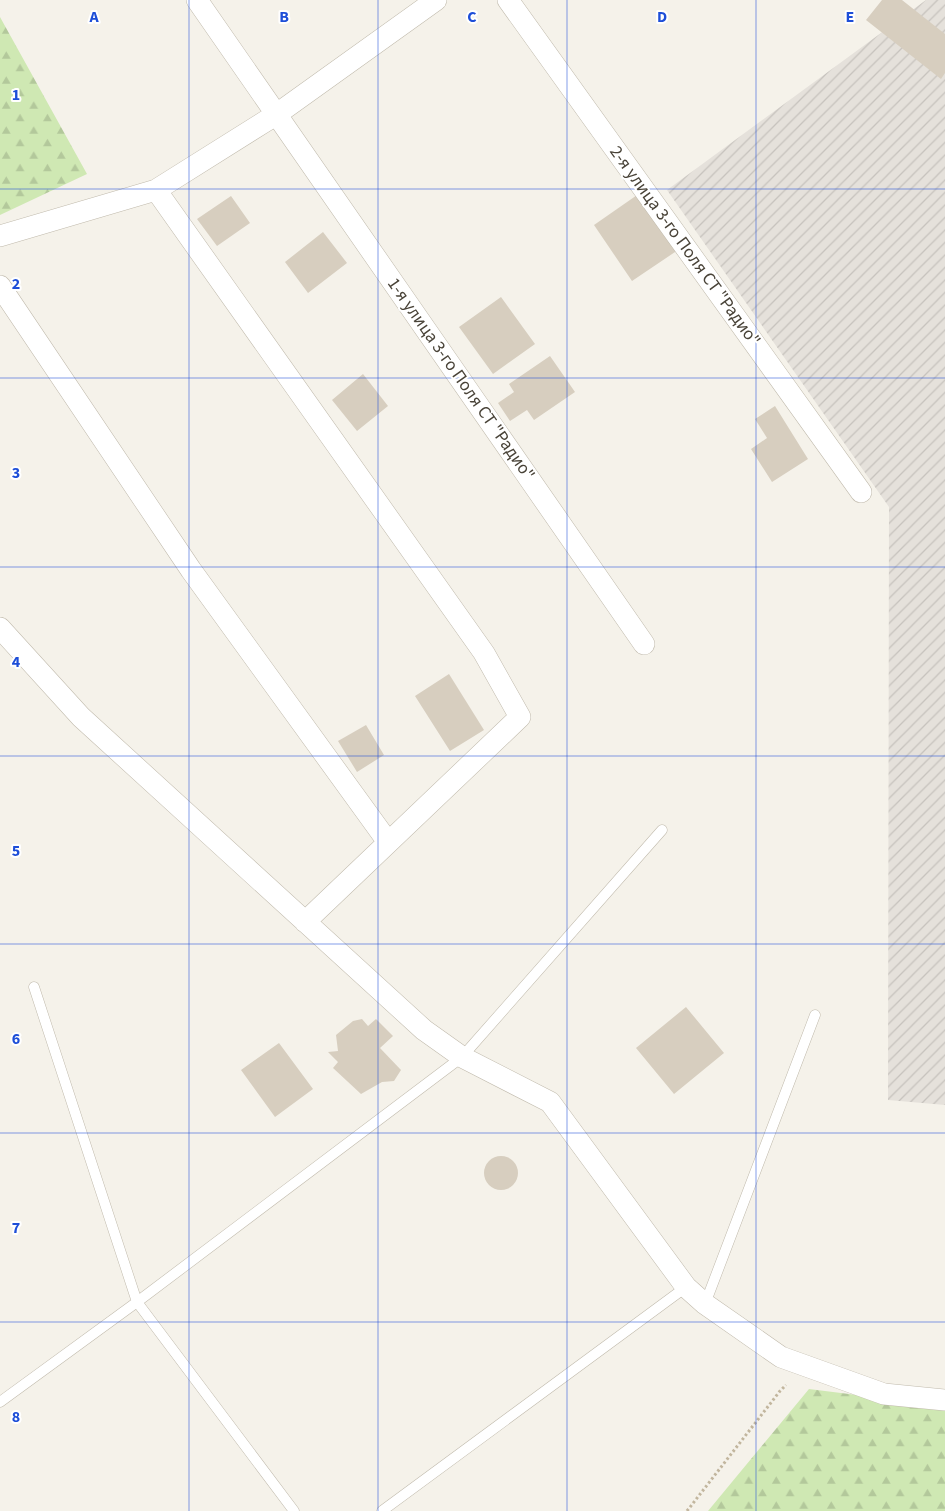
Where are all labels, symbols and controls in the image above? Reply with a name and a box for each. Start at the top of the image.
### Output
text: A [88,6,99,28]
text: B [279,6,289,28]
text: C [467,6,477,28]
text: D [657,6,667,28]
text: E [846,6,854,28]
text: 1 [12,84,20,106]
street label: 2-я улица 3-го Поля СТ "Радио" [604,141,766,351]
text: 2 [12,273,20,295]
street label: 1-я улица 3-го Поля СТ "Радио" [381,273,541,485]
text: 3 [12,462,20,484]
text: 4 [12,651,21,673]
text: 5 [12,840,20,862]
text: 6 [12,1028,20,1050]
text: 7 [12,1217,20,1239]
text: 8 [12,1406,20,1428]

